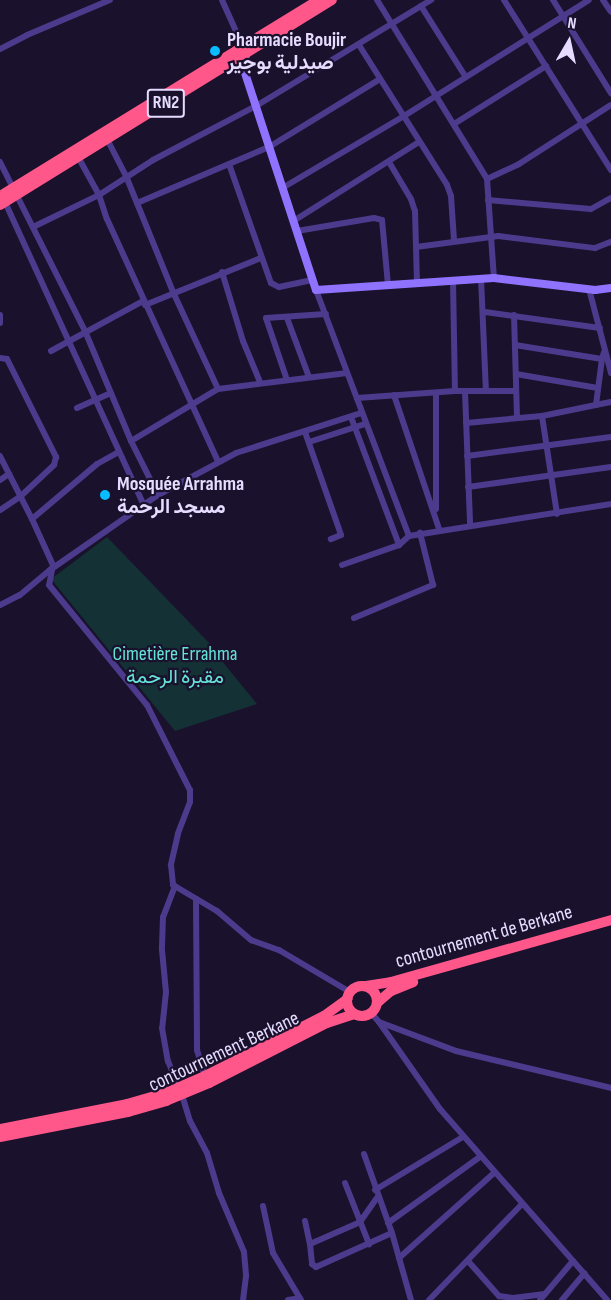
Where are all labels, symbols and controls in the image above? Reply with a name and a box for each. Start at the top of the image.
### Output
north arrow [539,12,599,72]
text: N [566,14,578,34]
place label: Pharmacie Boujir صيدلية بوجير [227,28,346,75]
marker: Pharmacie Boujir صيدلية بوجير [208,44,222,58]
road number: RN2 [146,88,186,118]
place label: Mosquée Arrahma مسجد الرحمة [117,472,244,519]
marker: Mosquée Arrahma مسجد الرحمة [98,488,112,502]
park label: Cimetière Errahma مقبرة الرحمة [113,643,237,690]
street label: contournement de Berkane [393,900,575,974]
street label: contournement Berkane [145,1007,303,1097]

